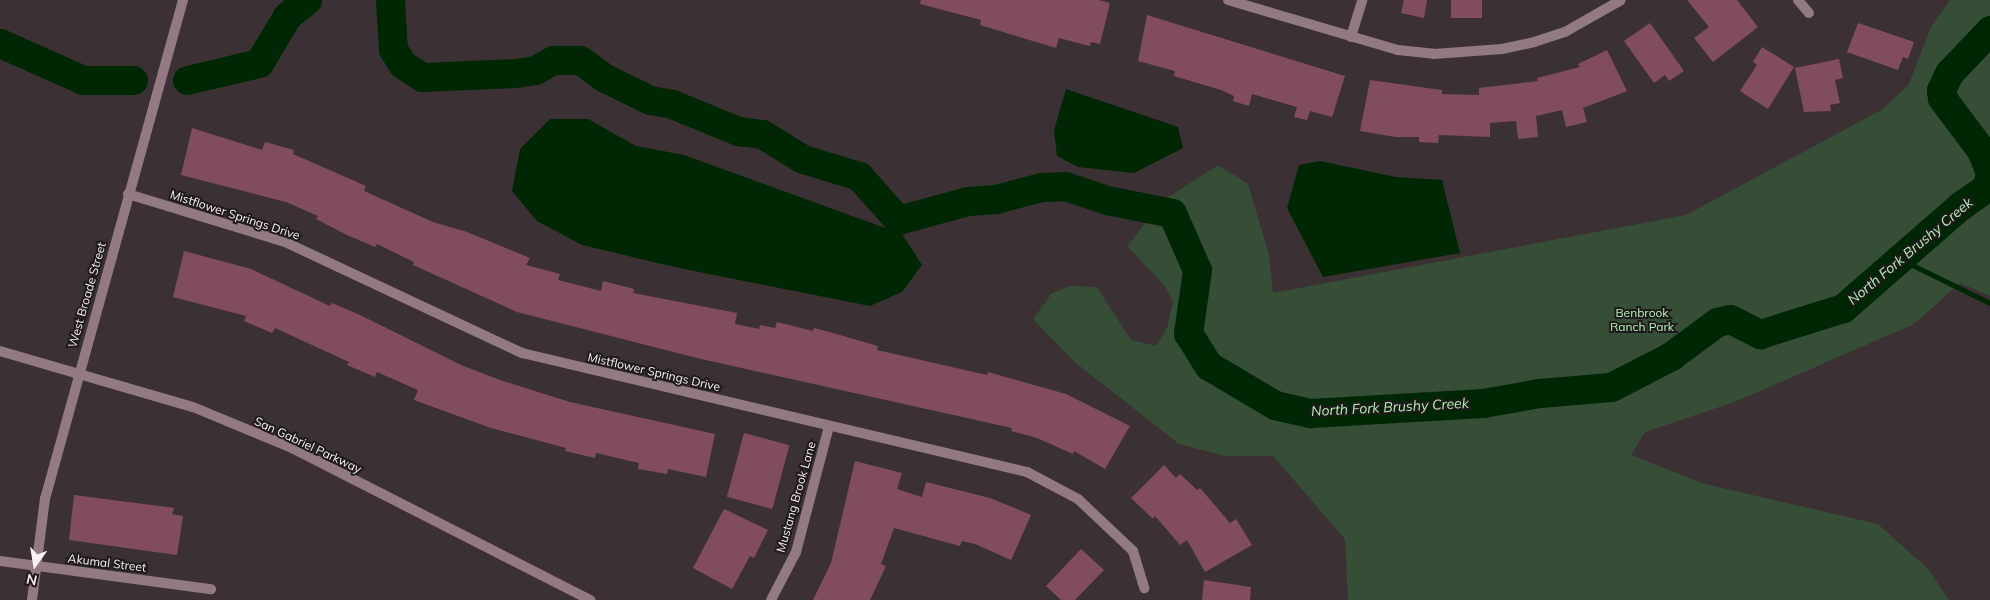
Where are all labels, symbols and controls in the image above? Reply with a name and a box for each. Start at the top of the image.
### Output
street label: Mistflower Springs Drive [168,187,302,243]
water label: North Fork Brushy Creek [1844,194,1976,308]
street label: West Broade Street [65,241,109,349]
park label: Benbrook Ranch Park [1610,306,1674,334]
street label: Mistflower Springs Drive [586,350,722,394]
water label: North Fork Brushy Creek [1311,394,1469,420]
street label: San Gabriel Parkway [252,414,364,476]
street label: Mustang Brook Lane [773,440,819,554]
north arrow [10,540,60,590]
street label: Akumal Street [67,551,147,575]
text: N [24,570,39,590]

